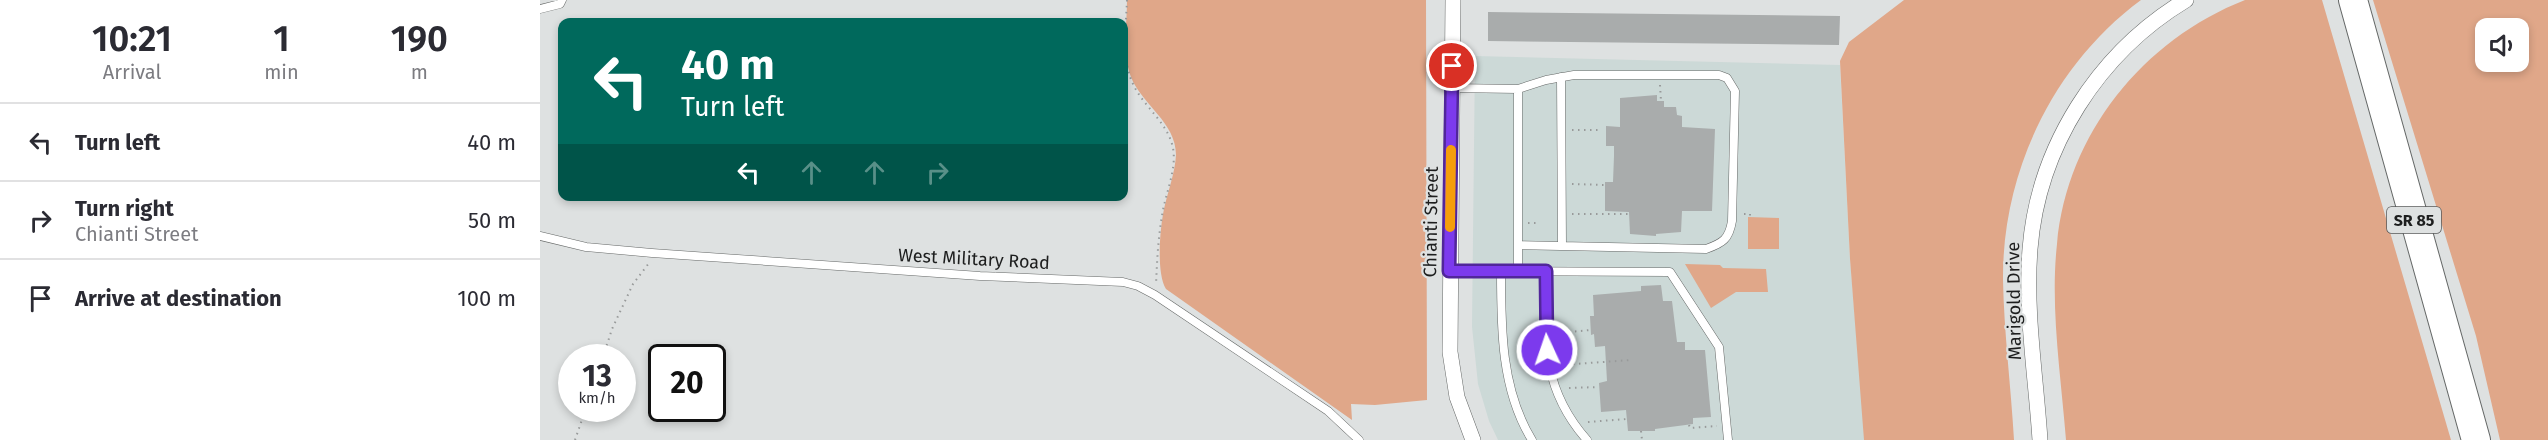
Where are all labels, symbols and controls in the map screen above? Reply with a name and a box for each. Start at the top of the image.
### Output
text: 10:21 [92,17,172,61]
text: 1 [273,17,290,61]
text: 190 [391,17,448,61]
map controls [2475,18,2529,72]
button: sound [2475,18,2529,72]
text: 40 m [681,40,775,90]
pin [1426,40,1477,91]
icon: left [582,42,660,120]
icon: arrive [1435,49,1468,82]
text: Arrival [103,60,161,84]
text: min [264,60,299,84]
text: m [411,60,428,84]
text: Turn left [681,91,784,123]
icon: left [24,126,57,159]
text: Turn left [75,129,160,156]
text: 40 m [467,129,516,156]
icon: left [732,156,765,189]
icon: ahead [795,156,828,189]
icon: ahead [858,156,891,189]
icon: right [921,156,954,189]
street label: Chianti Street [1419,166,1443,278]
text: Turn right [75,195,174,222]
icon: right [24,204,57,237]
text: 50 m [468,207,516,234]
road number: SR 85 [2387,207,2441,233]
text: Chianti Street [75,222,198,246]
street label: Marigold Drive [2002,242,2026,360]
street label: West Military Road [898,244,1050,274]
icon: arrive [24,282,57,315]
text: Arrive at destination [75,285,282,312]
text: 100 m [457,285,516,312]
position arrow [1515,318,1579,382]
speed limit sign: 20 [648,344,726,422]
text: 13 [582,358,612,394]
text: km/h [578,389,616,407]

